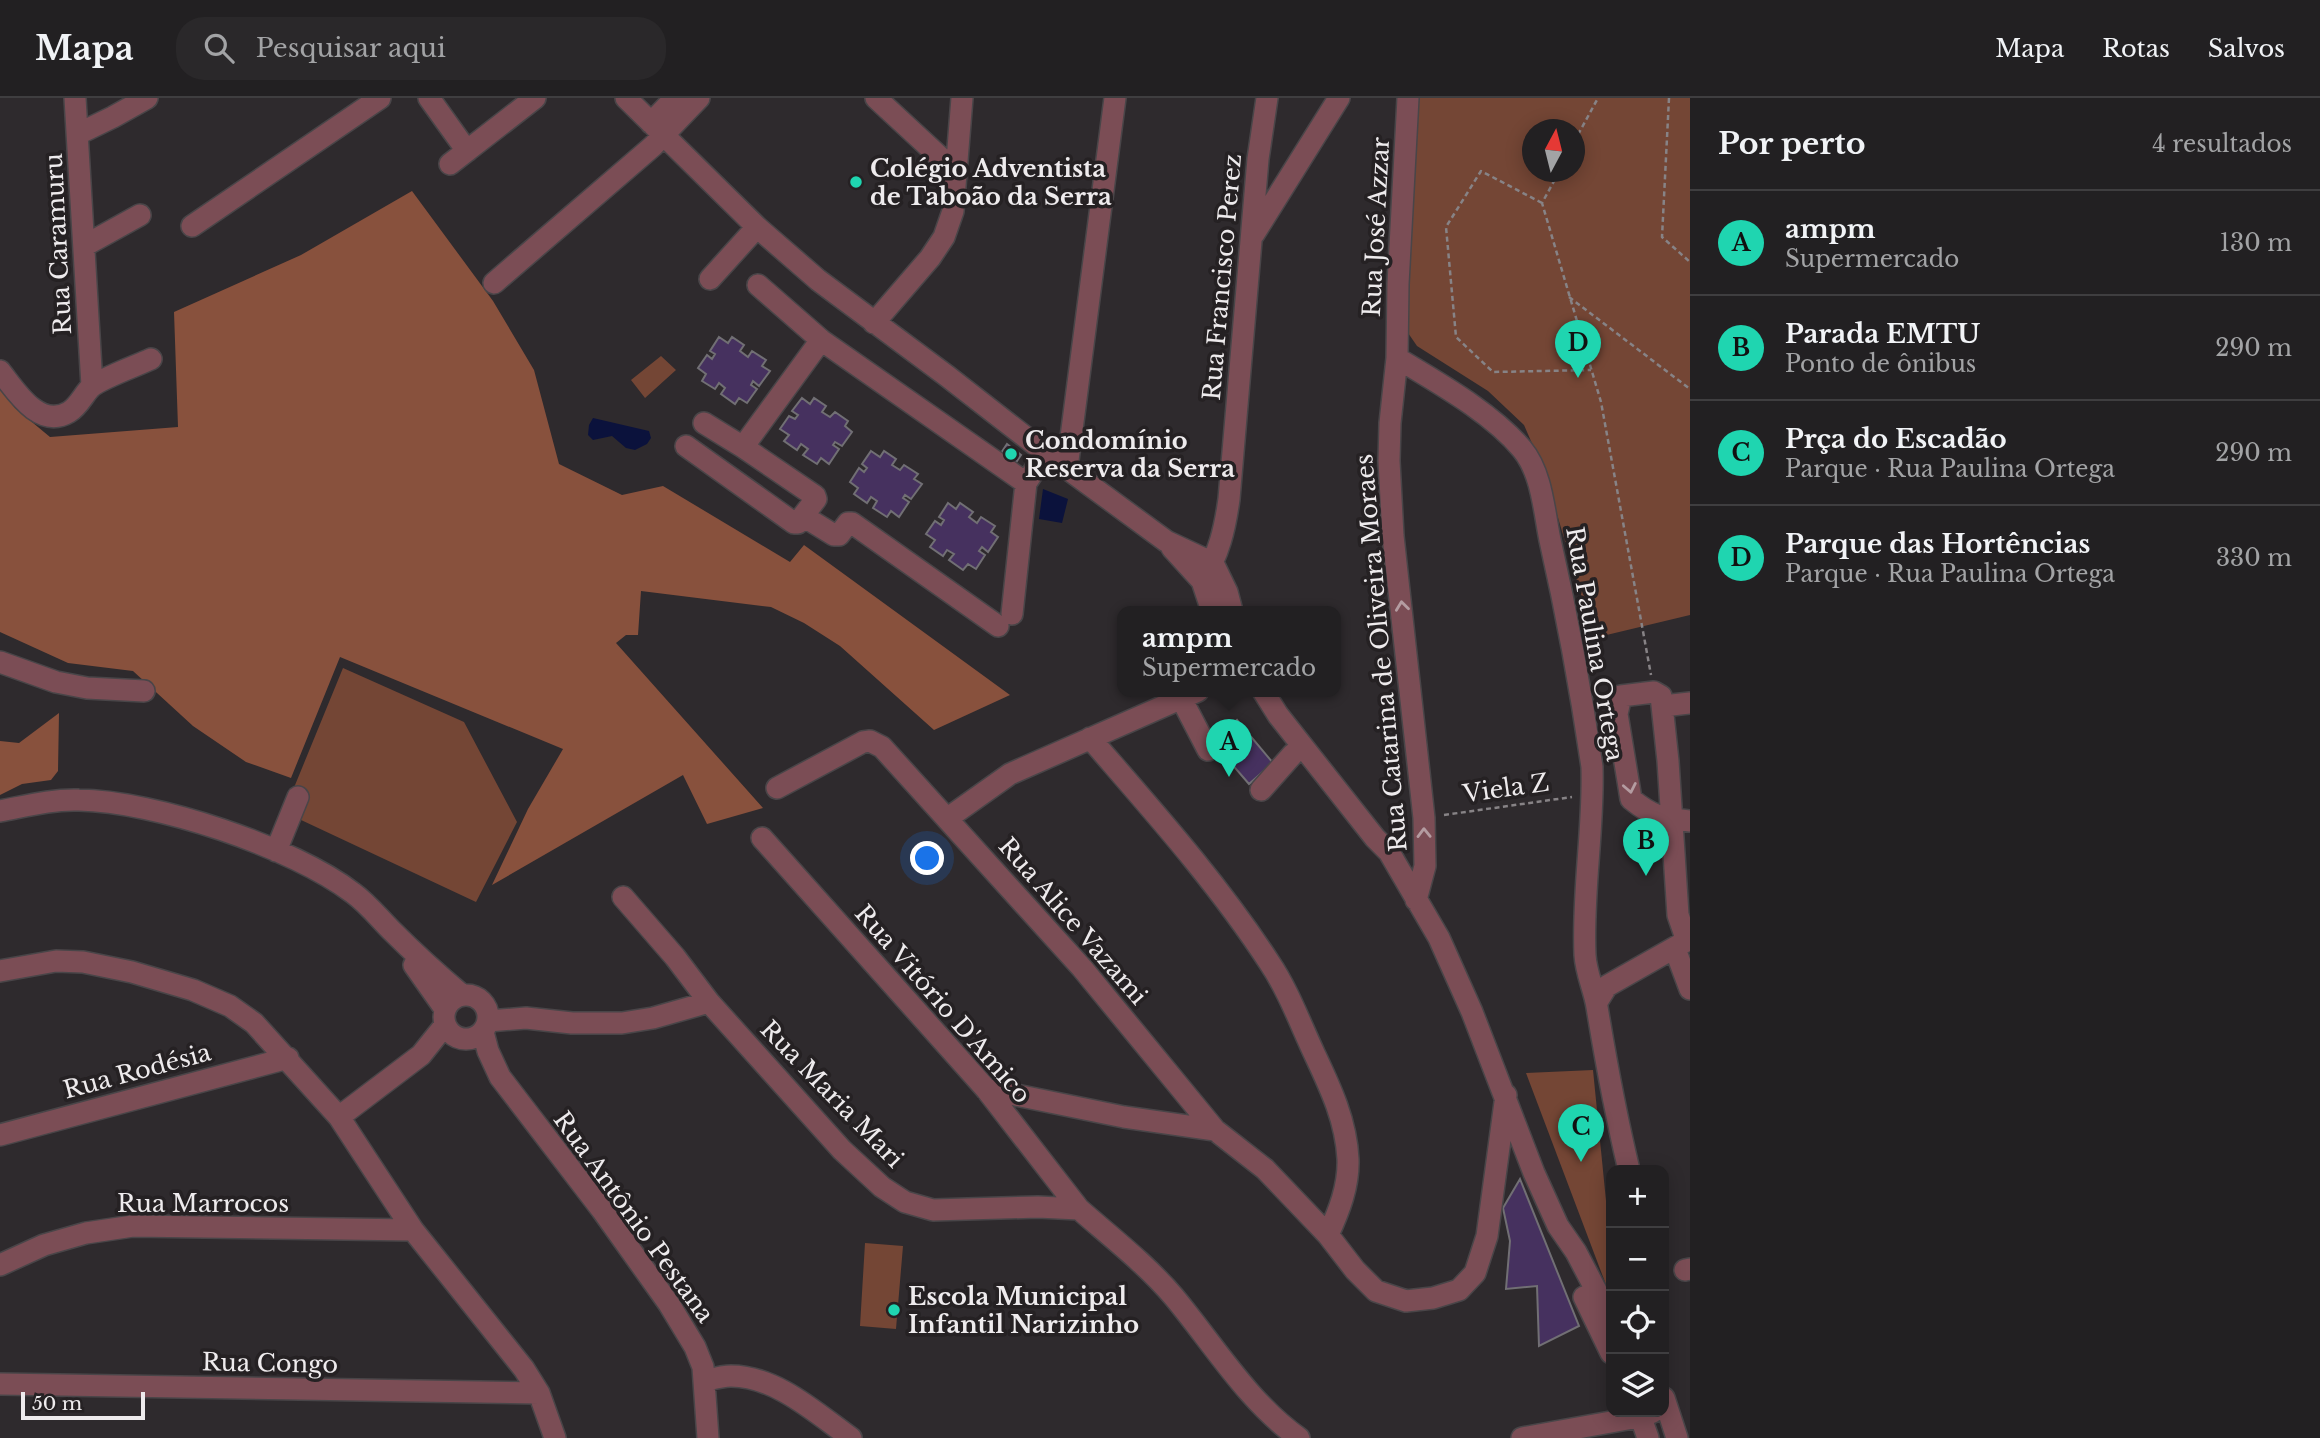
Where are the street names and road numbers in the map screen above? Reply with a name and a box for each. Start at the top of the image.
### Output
street label: Rua José Azzar [1357,136,1395,318]
street label: Rua Caramuru [39,153,77,335]
street label: Rua Francisco Perez [1197,153,1247,401]
street label: Rua Catarina de Oliveira Moraes [1349,453,1413,853]
street label: Rua Paulina Ortega [1560,524,1630,764]
street label: Viela Z [1460,768,1551,809]
street label: Rua Alice Vazami [993,832,1153,1010]
street label: Rua Vitório D'Amico [849,899,1037,1109]
street label: Rua Maria Mari [755,1015,909,1173]
street label: Rua Rodésia [60,1037,215,1105]
street label: Rua Antônio Pestana [548,1106,721,1329]
street label: Rua Marrocos [117,1189,289,1218]
street label: Rua Congo [202,1347,338,1379]

